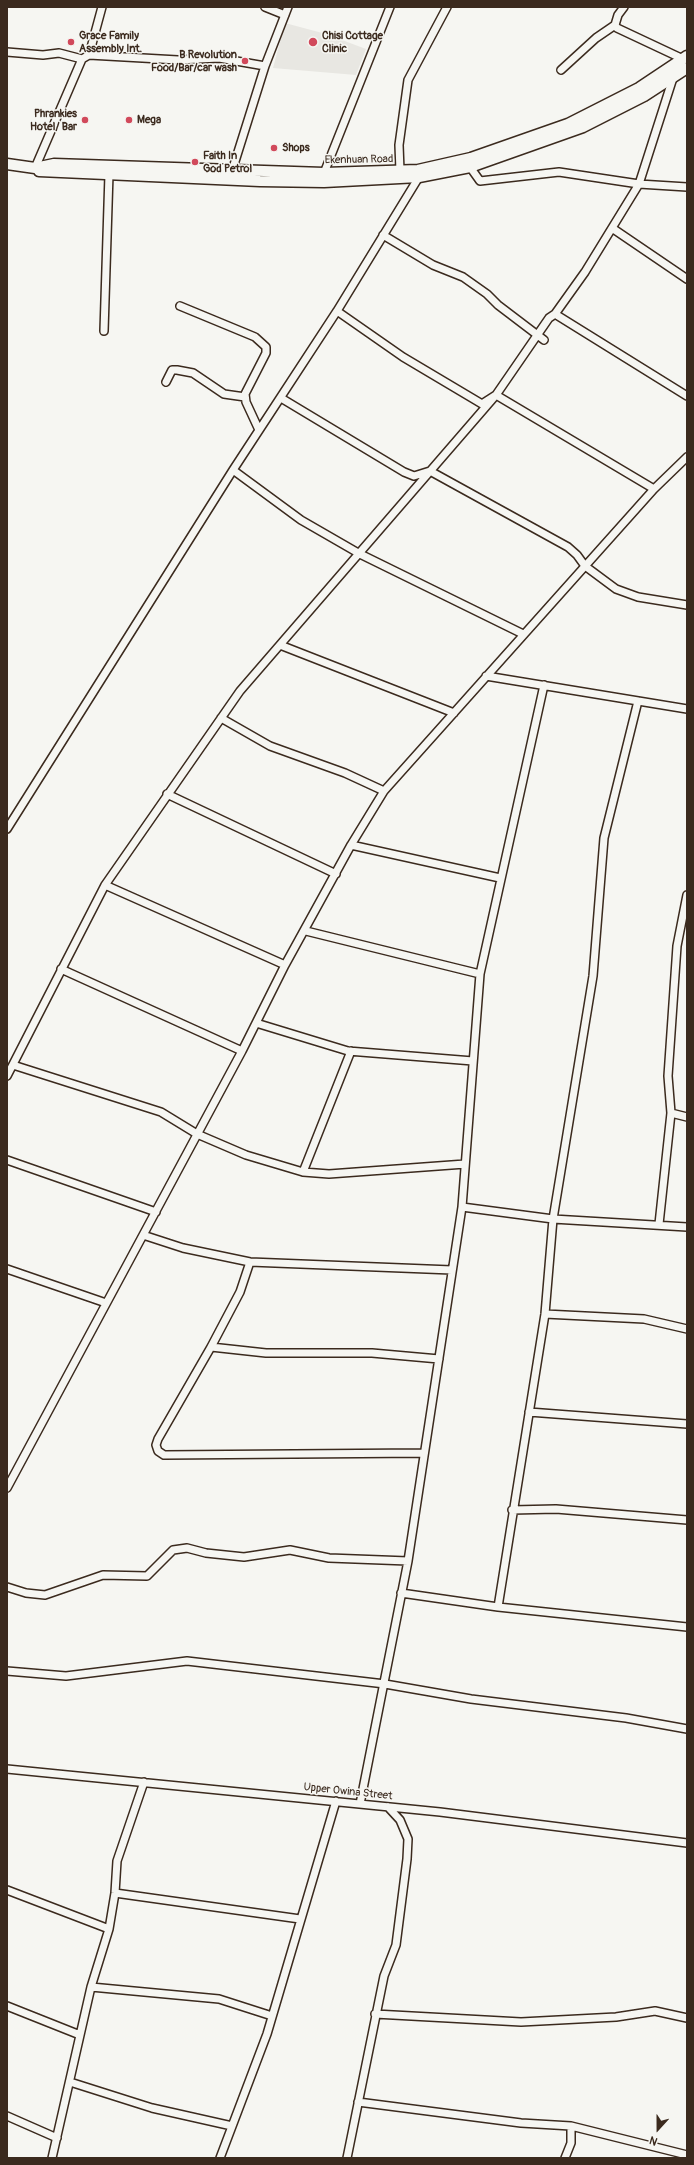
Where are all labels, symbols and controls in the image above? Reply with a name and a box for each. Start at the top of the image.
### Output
place label: Grace Family Assembly Int. [79,29,142,55]
place label: Chisi Cottage Clinic [322,29,383,55]
marker: Chisi Cottage Clinic [307,36,319,48]
marker: Grace Family Assembly Int. [66,37,76,47]
place label: B Revolution Food/Bar/car wash [151,48,237,74]
marker: B Revolution Food/Bar/car wash [240,56,250,66]
place label: Phrankies Hotel/ Bar [30,107,77,133]
place label: Mega [137,113,161,127]
marker: Phrankies Hotel/ Bar [80,115,90,125]
marker: Mega [124,115,134,125]
place label: Shops [282,141,310,155]
marker: Shops [269,143,279,153]
place label: Faith In God Petrol [203,149,252,175]
street label: Ekenhuan Road [325,153,393,167]
marker: Faith In God Petrol [190,157,200,167]
street label: Upper Owina Street [303,1781,393,1803]
north arrow [638,2109,678,2149]
text: N [648,2133,659,2148]

